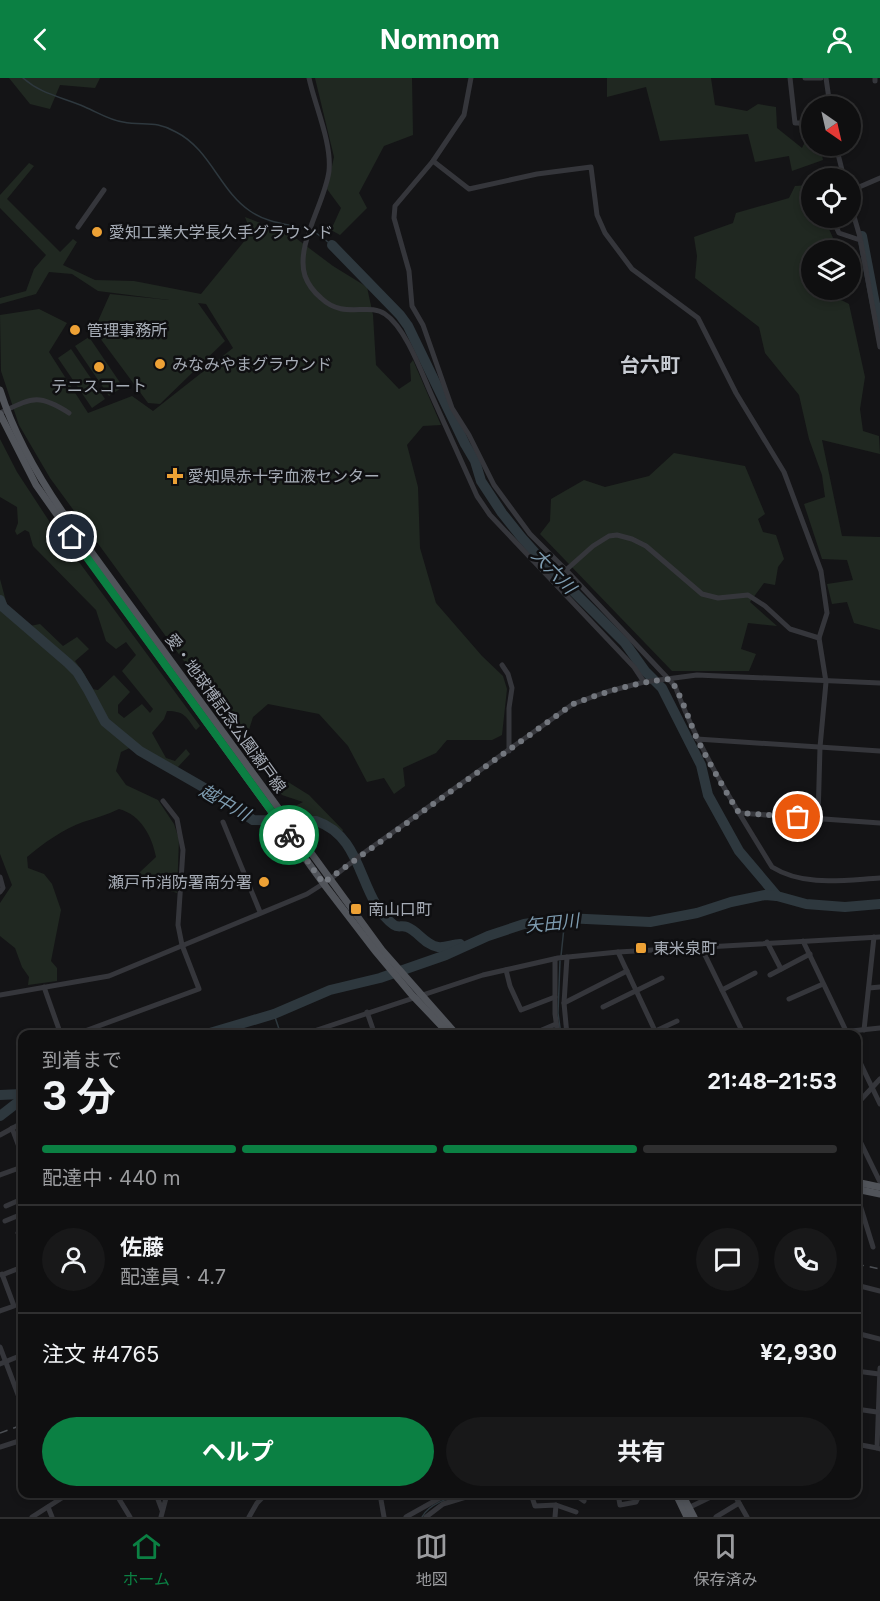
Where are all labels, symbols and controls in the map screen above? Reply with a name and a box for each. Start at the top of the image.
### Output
icon: back [24,23,57,56]
text: Nomnom [380,23,500,56]
icon: person [823,23,856,56]
north arrow [801,96,861,156]
map controls [801,96,861,300]
button: locate [801,168,861,228]
place label: 愛知工業大学長久手グラウンド [109,222,333,242]
marker: 愛知工業大学長久手グラウンド [90,225,104,239]
button: layers [801,240,861,300]
place label: 管理事務所 [87,320,167,340]
marker: 管理事務所 [68,323,82,337]
district label: 台六町 [620,353,680,377]
place label: みなみやまグラウンド [172,354,332,374]
marker: みなみやまグラウンド [153,357,167,371]
marker: テニスコート [92,360,106,374]
place label: テニスコート [51,376,147,396]
place label: 愛知県赤十字血液センター [188,466,380,486]
marker: 愛知県赤十字血液センター [166,467,184,485]
pin [46,511,97,562]
icon: home [55,520,88,553]
water label: 大六川 [528,544,582,599]
street label: 愛・地球博記念公園瀬戸線 [161,629,291,797]
water label: 越中川 [196,779,255,826]
pin [772,791,823,842]
icon: bag [781,800,814,833]
courier [259,805,319,865]
icon: bike [273,819,306,852]
place label: 瀬戸市消防署南分署 [108,872,252,892]
marker: 瀬戸市消防署南分署 [257,875,271,889]
place label: 南山口町 [368,899,432,919]
marker: 南山口町 [349,902,363,916]
water label: 矢田川 [524,910,582,936]
place label: 東米泉町 [653,938,717,958]
marker: 東米泉町 [634,941,648,955]
text: 到着まで [42,1048,122,1072]
text: 21:48–21:53 [707,1068,837,1094]
text: 3 分 [42,1072,115,1119]
text: 配達中 · 440 m [42,1166,181,1190]
button: person [42,1228,105,1291]
button: chat [696,1228,759,1291]
button: phone [774,1228,837,1291]
text: 佐藤 [120,1234,164,1260]
text: 配達員 · 4.7 [120,1265,226,1289]
text: ¥2,930 [760,1339,837,1365]
text: 注文 #4765 [42,1341,159,1367]
button: ヘルプ [42,1417,434,1486]
button: 共有 [446,1417,837,1486]
tab: ホーム [123,1530,170,1590]
tab: 地図 [415,1530,448,1590]
tab: 保存済み [693,1530,757,1590]

